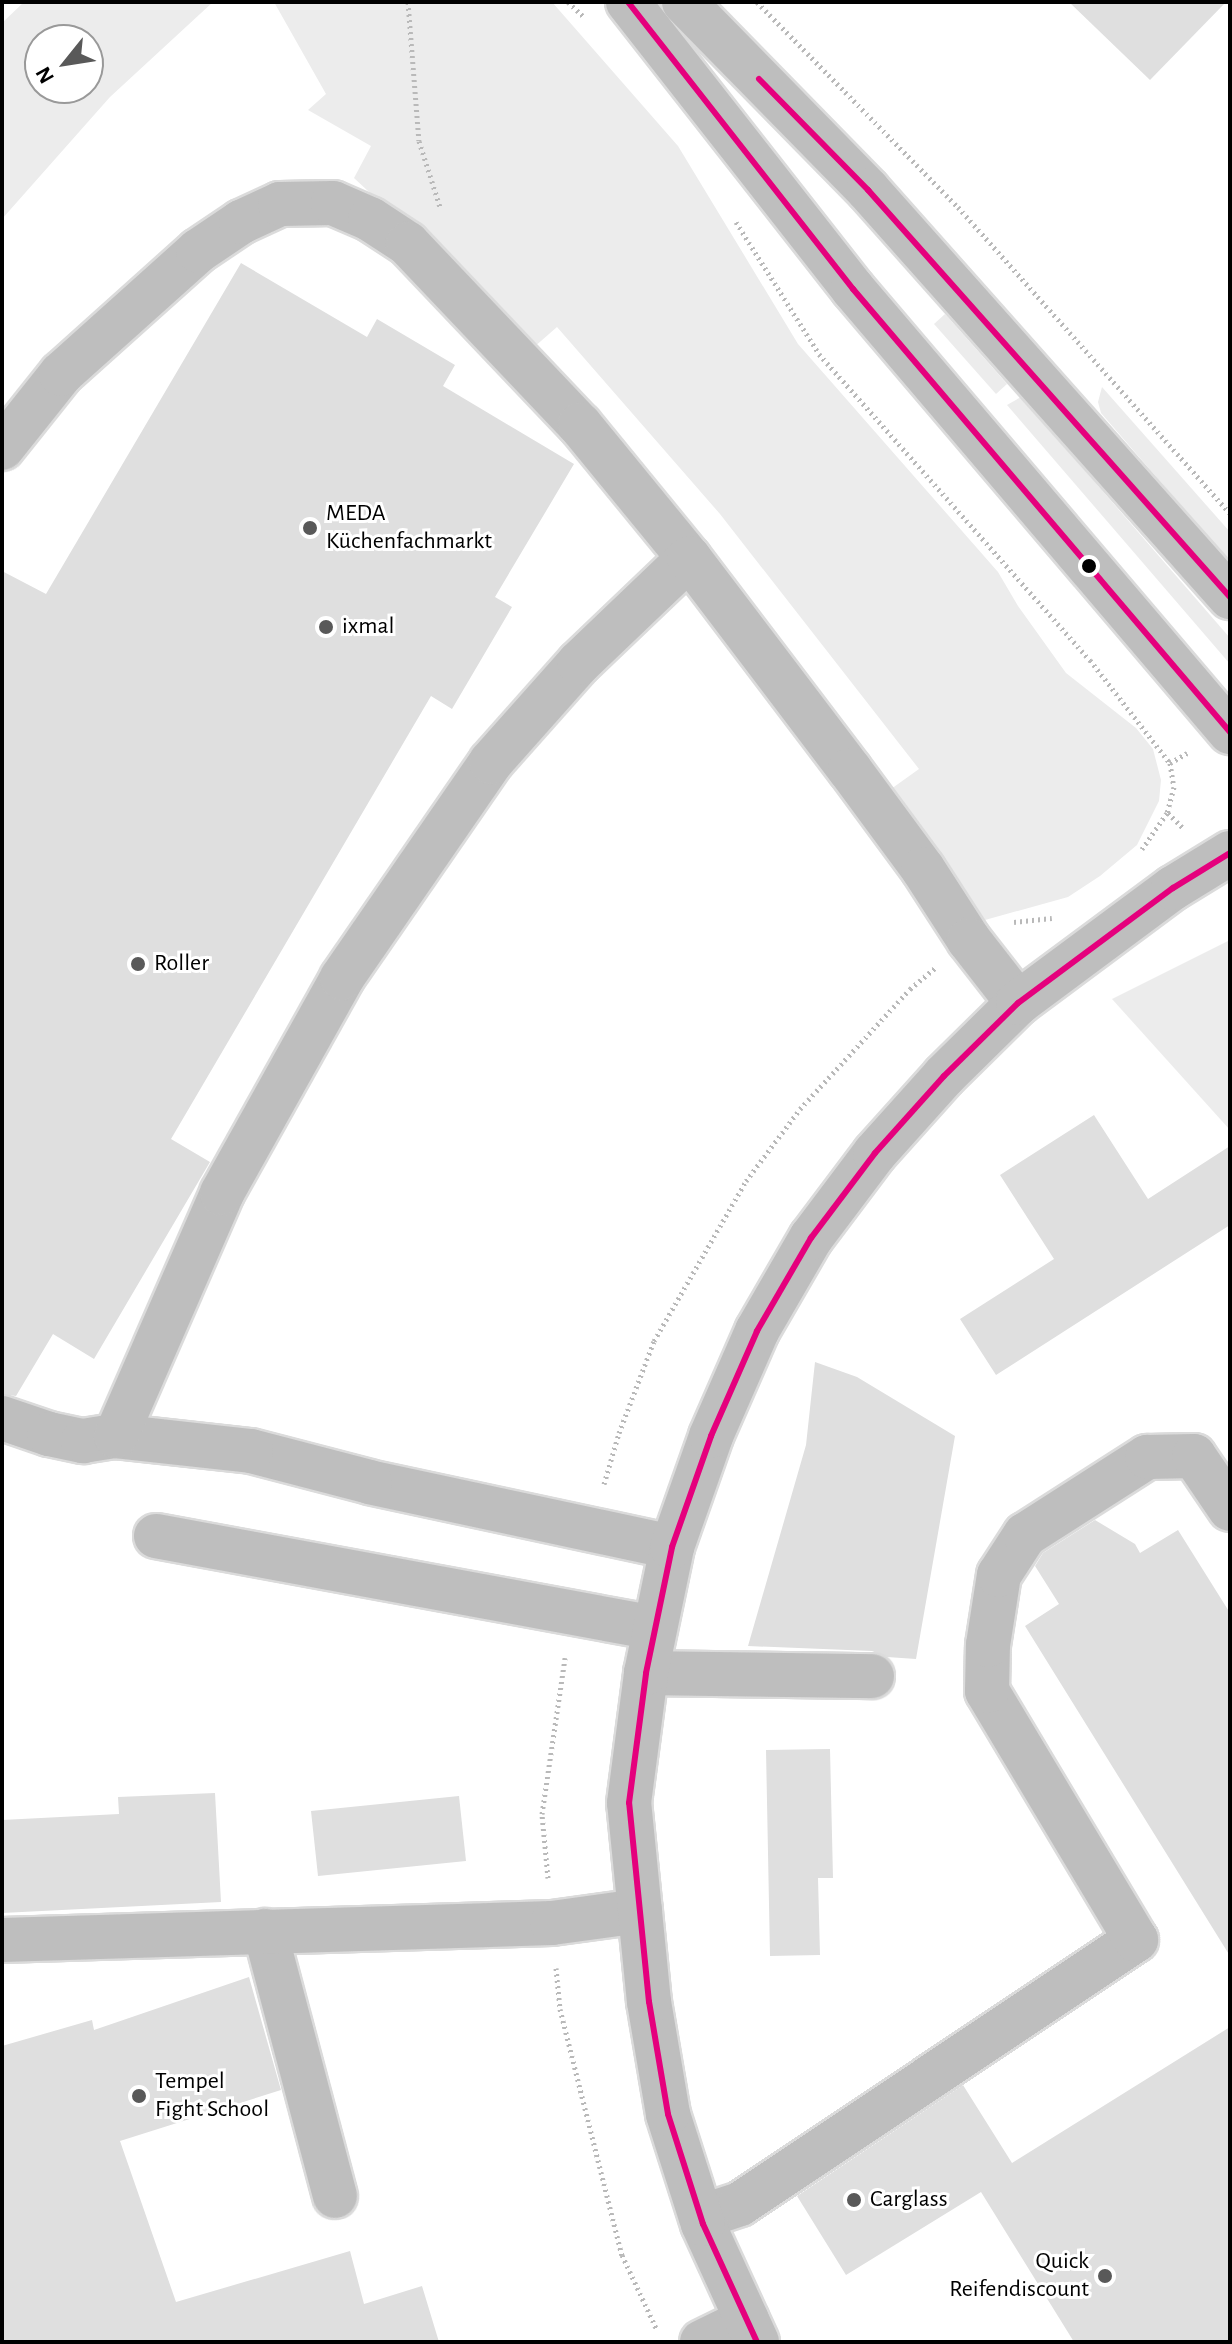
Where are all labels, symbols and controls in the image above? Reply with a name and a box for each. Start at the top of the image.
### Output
north arrow [24,24,104,104]
text: N [32,63,58,87]
place label: MEDA Küchenfachmarkt [326,500,492,556]
marker: MEDA Küchenfachmarkt [301,519,319,537]
unlabelled marker [1081,558,1097,574]
place label: ixmal [342,613,394,641]
marker: ixmal [317,618,335,636]
place label: Roller [154,950,209,978]
marker: Roller [129,955,147,973]
place label: Tempel Fight School [155,2068,269,2124]
marker: Tempel Fight School [130,2087,148,2105]
place label: Carglass [870,2186,948,2214]
marker: Carglass [845,2191,863,2209]
place label: Quick Reifendiscount [949,2248,1089,2304]
marker: Quick Reifendiscount [1096,2267,1114,2285]

